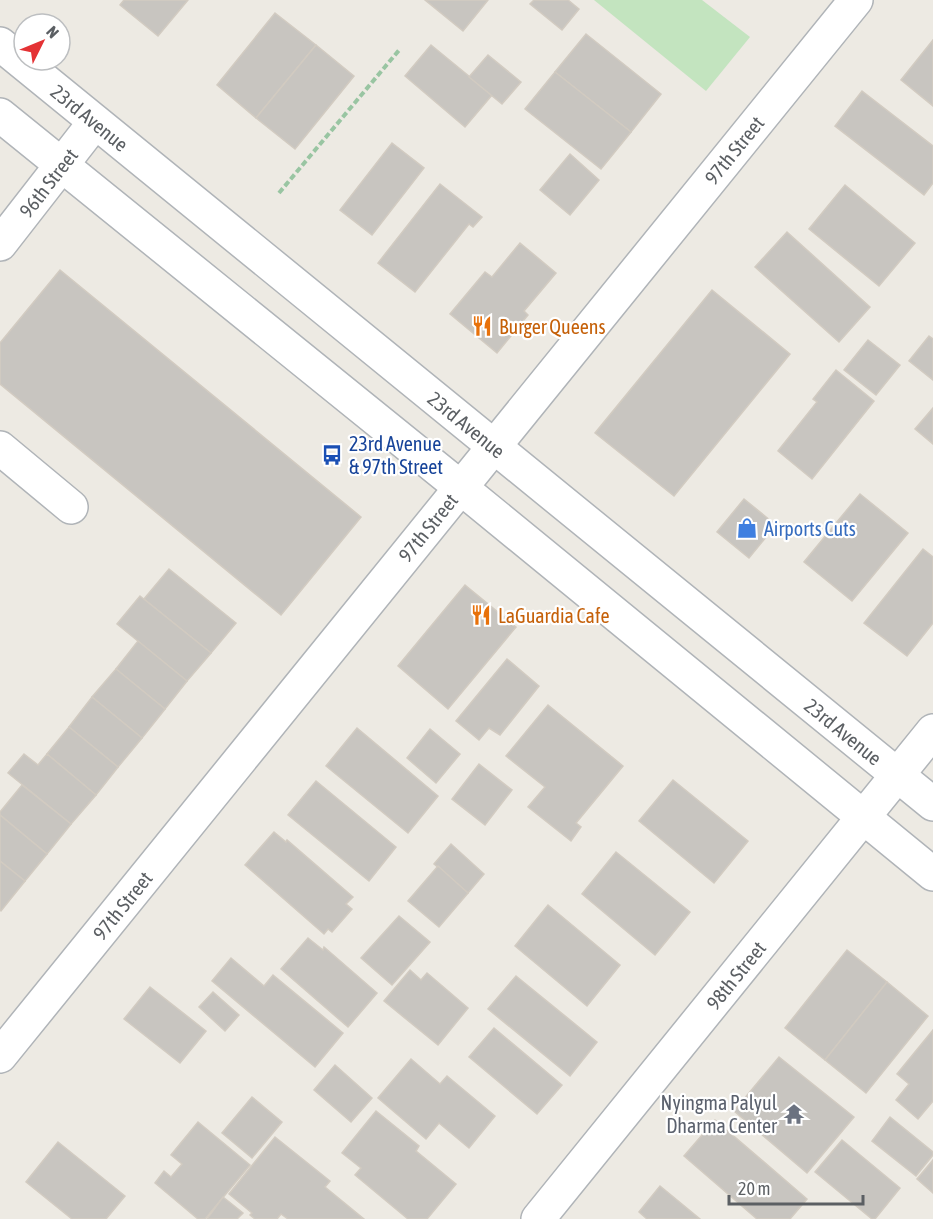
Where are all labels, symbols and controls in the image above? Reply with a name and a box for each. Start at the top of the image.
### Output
north arrow [12,12,72,72]
text: N [43,22,63,41]
street label: 23rd Avenue [47,79,133,155]
street label: 97th Street [699,111,768,188]
street label: 96th Street [14,143,82,221]
restaurant icon: Burger Queens [470,314,494,338]
place label: Burger Queens [499,315,606,338]
street label: 23rd Avenue [424,386,510,462]
place label: 23rd Avenue & 97th Street [349,432,443,478]
bus stop icon: 23rd Avenue & 97th Street [320,443,344,467]
street label: 97th Street [393,488,462,566]
shop icon: Airports Cuts [735,516,759,540]
place label: Airports Cuts [764,517,856,540]
restaurant icon: LaGuardia Cafe [469,603,493,627]
place label: LaGuardia Cafe [498,604,610,627]
street label: 23rd Avenue [800,693,887,769]
street label: 97th Street [88,866,157,944]
street label: 98th Street [701,936,770,1014]
place label: Nyingma Palyul Dharma Center [661,1091,778,1137]
temple icon: Nyingma Palyul Dharma Center [782,1102,806,1126]
scale bar [729,1168,862,1206]
text: 20 m [738,1178,770,1199]

